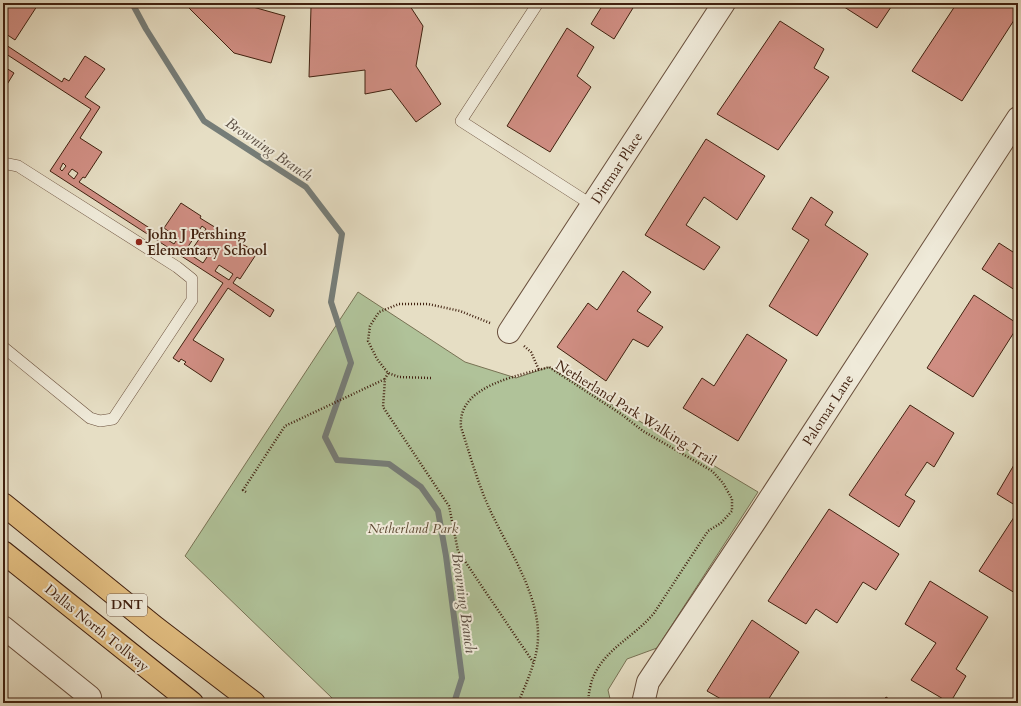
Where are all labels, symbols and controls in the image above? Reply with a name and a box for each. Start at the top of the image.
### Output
water label: Browning Branch [222,113,317,186]
street label: Dittmar Place [587,129,647,207]
place label: John J Pershing Elementary School [145,225,267,260]
marker: John J Pershing Elementary School [134,237,144,247]
street label: Netherland Park Walking Trail [552,356,720,471]
street label: Palomar Lane [798,371,858,449]
park label: Netherland Park [368,519,458,538]
water label: Browning Branch [447,552,481,655]
street label: Dallas North Tollway [41,580,154,676]
road number: DNT [107,594,147,616]

